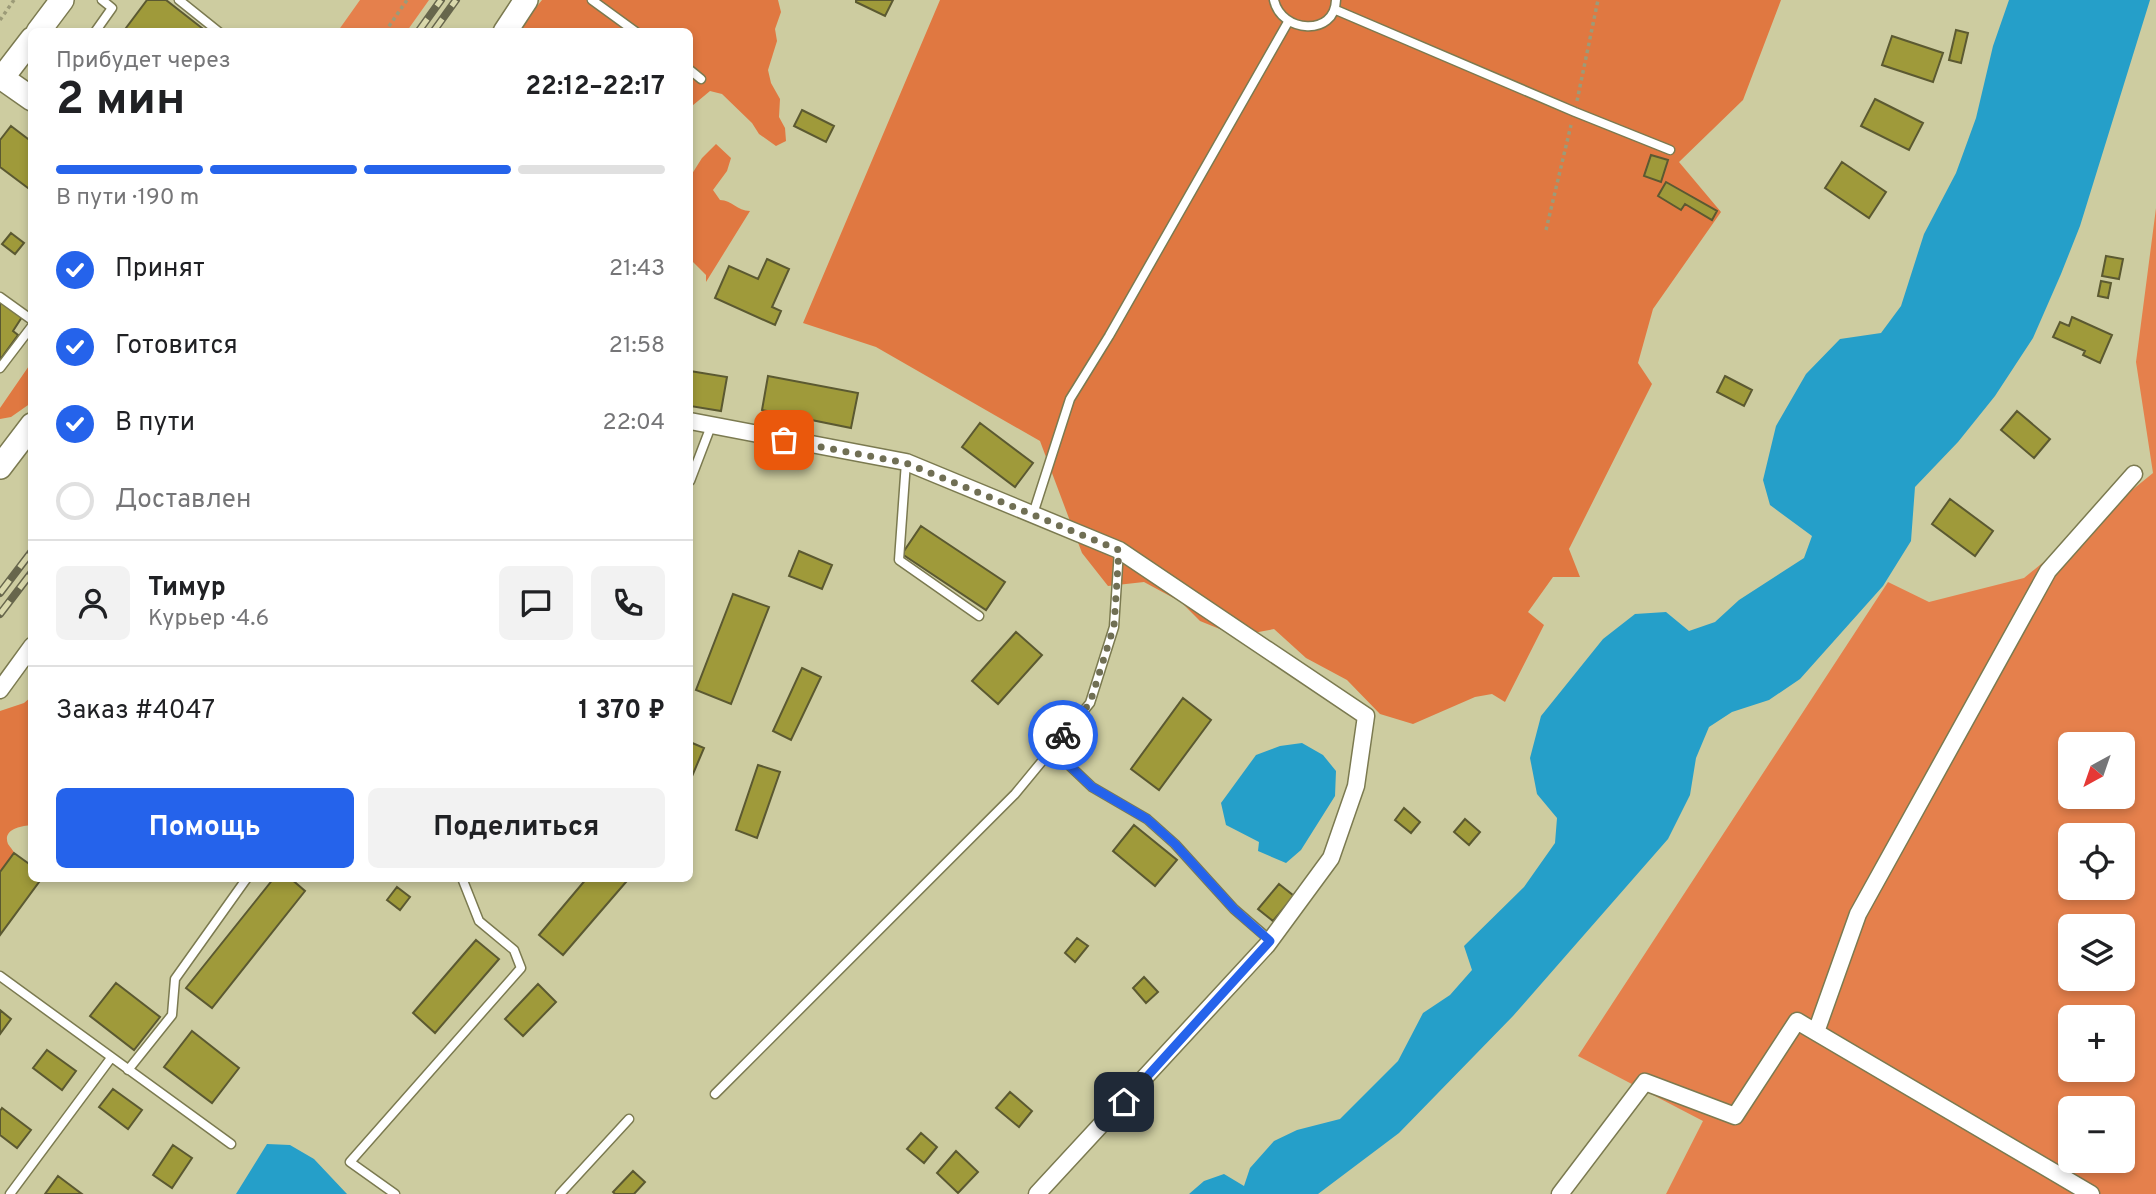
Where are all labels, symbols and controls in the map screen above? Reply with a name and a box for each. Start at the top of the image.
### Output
text: Прибудет через [56,47,231,76]
text: 22:12–22:17 [525,71,665,104]
text: 2 мин [56,72,185,131]
text: В пути · 190 m [56,184,199,213]
icon: check [56,251,94,289]
text: Принят [115,253,205,286]
text: 21:43 [609,255,665,284]
icon: check [56,328,94,366]
text: Готовится [115,330,238,363]
text: 21:58 [609,332,665,361]
icon: check [56,405,94,443]
text: В пути [115,407,195,440]
text: 22:04 [603,409,665,438]
pin [754,410,814,470]
icon: bag [765,421,803,459]
text: Доставлен [115,484,251,517]
button: person [56,566,130,640]
button: chat [499,566,573,640]
button: phone [591,566,665,640]
text: Тимур [148,572,226,605]
text: Курьер · 4.6 [148,605,269,634]
text: Заказ #4047 [56,695,215,728]
text: 1 370 ₽ [578,695,665,728]
courier [1028,700,1098,770]
icon: bike [1044,716,1082,754]
north arrow [2058,732,2135,808]
map controls [2058,732,2135,1173]
button: Помощь [56,788,354,868]
button: Поделиться [368,788,665,868]
button: locate [2058,823,2135,900]
button: layers [2058,914,2135,991]
button: + [2058,1005,2135,1082]
pin [1094,1072,1154,1132]
icon: home [1105,1083,1143,1121]
button: − [2058,1096,2135,1173]

